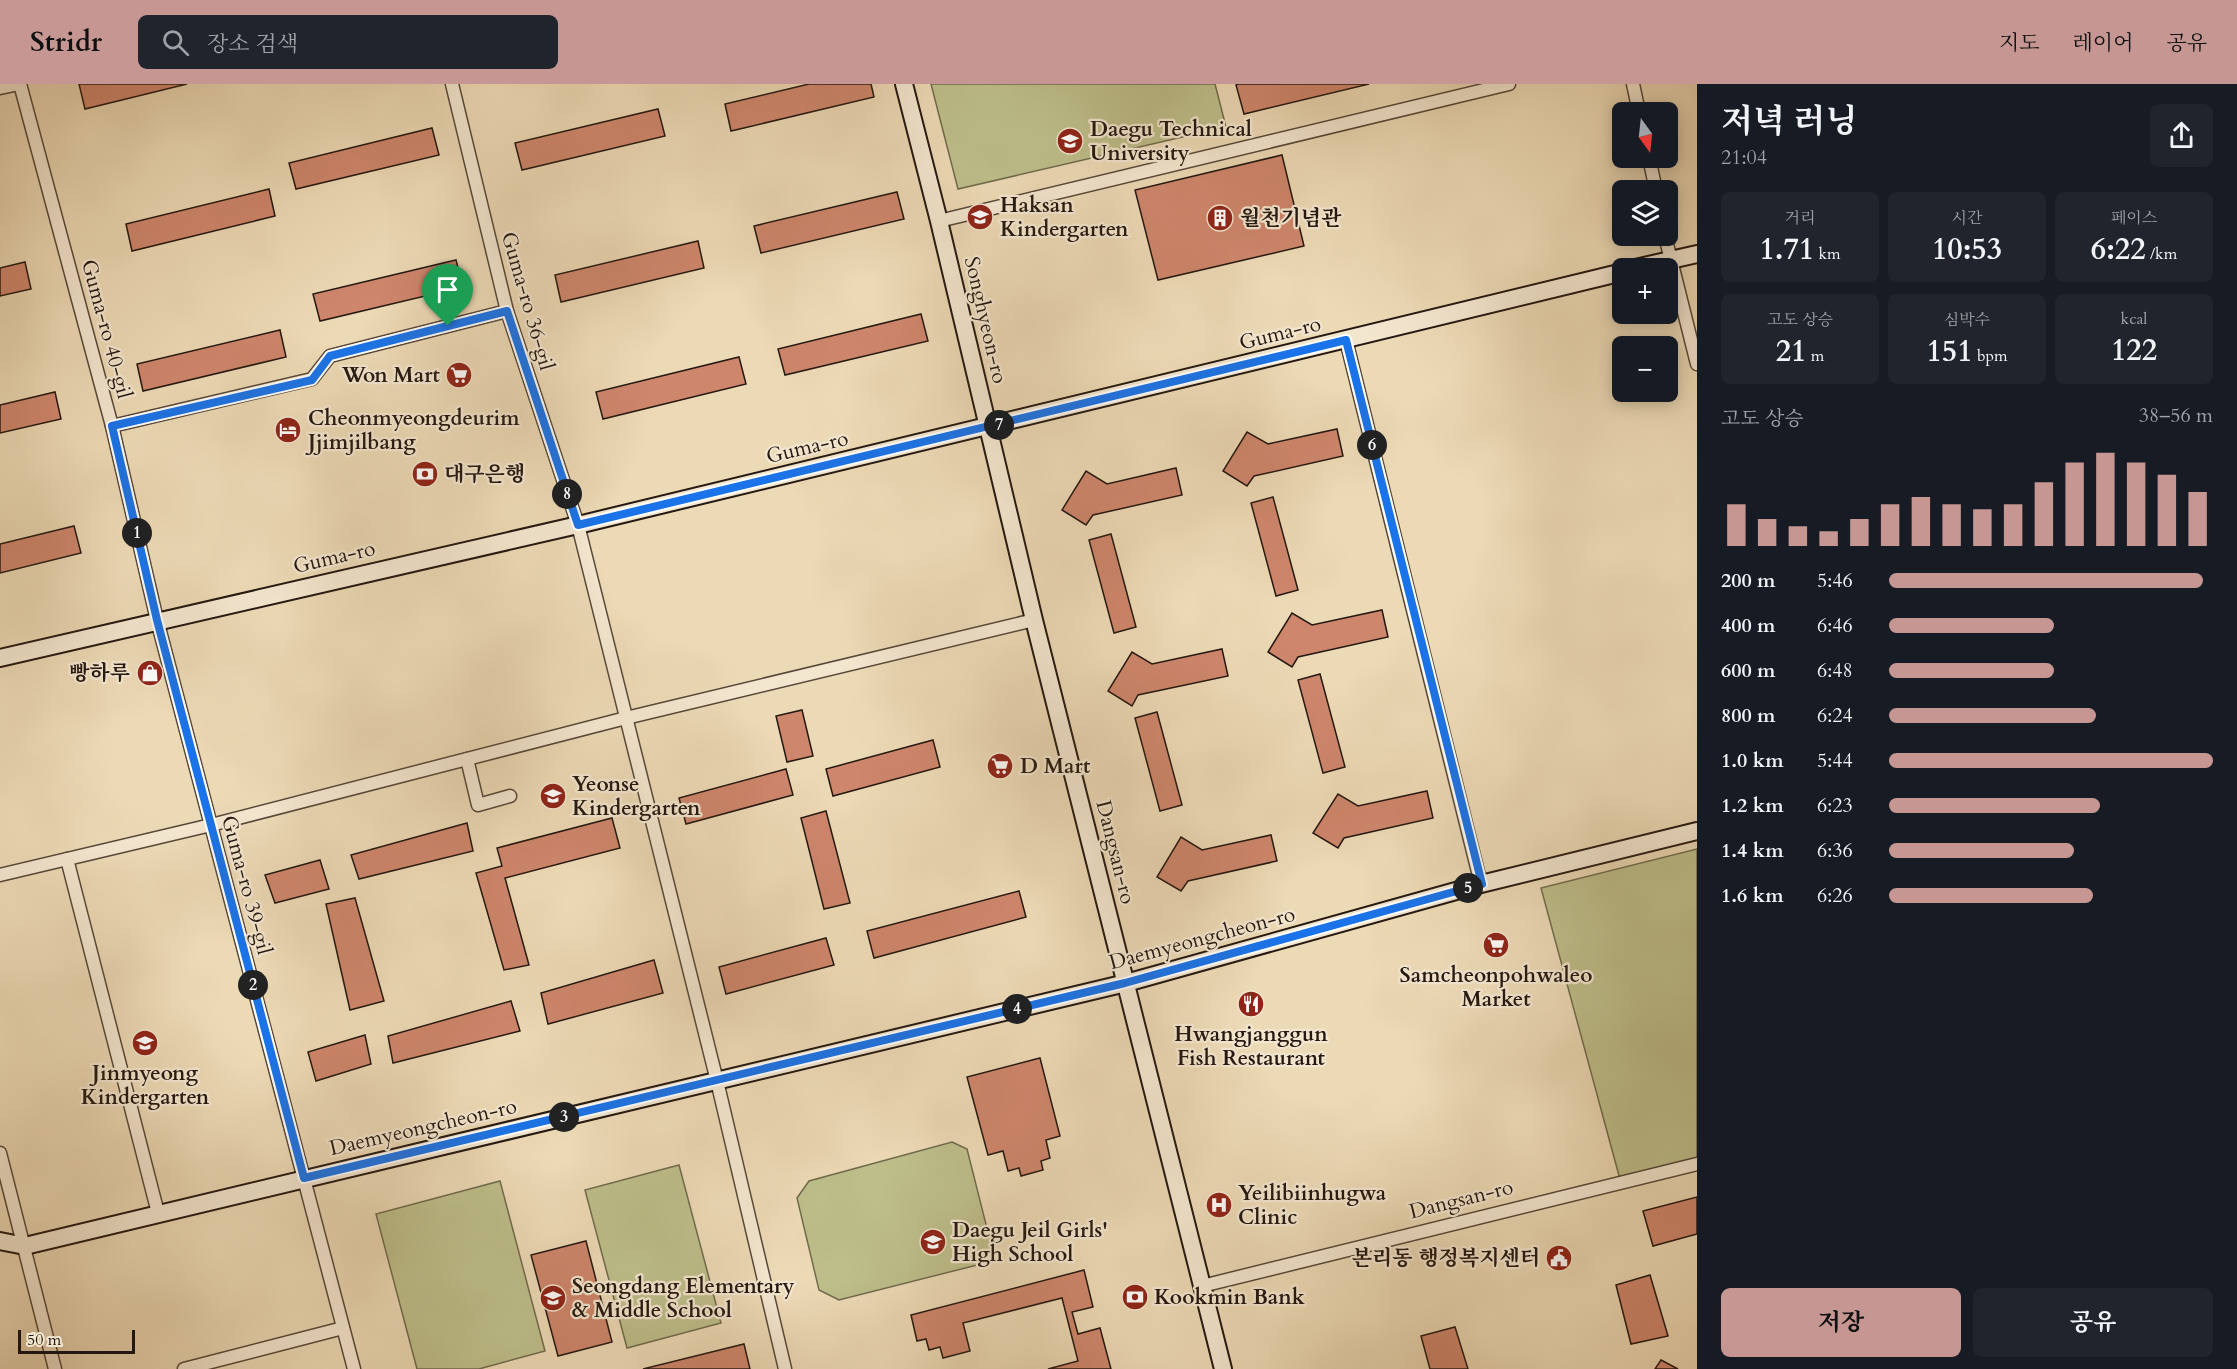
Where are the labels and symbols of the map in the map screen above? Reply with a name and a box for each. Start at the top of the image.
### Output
north arrow [1612,102,1678,168]
place label: Daegu Technical University [1090,115,1252,168]
school or university icon: Daegu Technical University [1055,126,1085,156]
place label: Haksan Kindergarten [1000,191,1129,244]
school or university icon: Haksan Kindergarten [965,202,995,232]
building icon: 월천기념관 [1205,203,1235,233]
place label: 월천기념관 [1240,204,1342,233]
street label: Guma-ro 36-gil [494,228,561,374]
street label: Songhyeon-ro [957,254,1014,386]
street label: Guma-ro 40-gil [74,256,139,402]
pin [422,264,473,326]
street label: Guma-ro [1236,309,1324,358]
supermarket icon: Won Mart [444,360,474,390]
place label: Won Mart [341,361,441,390]
place label: Cheonmyeongdeurim Jjimjilbang [305,404,520,457]
pin: 7 [984,410,1014,440]
hotel icon: Cheonmyeongdeurim Jjimjilbang [273,415,303,445]
street label: Guma-ro [763,424,851,471]
pin: 6 [1357,430,1387,460]
bank icon: 대구은행 [410,459,440,489]
place label: 대구은행 [444,460,525,489]
pin: 8 [552,479,582,509]
pin: 1 [122,518,152,548]
street label: Guma-ro [290,534,378,581]
shop icon: 빵하루 [135,658,165,688]
place label: 빵하루 [69,659,130,688]
supermarket icon: D Mart [985,751,1015,781]
place label: D Mart [1020,752,1091,781]
place label: Yeonse Kindergarten [572,770,701,823]
school or university icon: Yeonse Kindergarten [538,781,568,811]
street label: Dangsan-ro [1089,797,1142,907]
street label: Guma-ro 39-gil [214,812,279,958]
pin: 5 [1453,873,1483,903]
street label: Daemyeongcheon-ro [1106,900,1298,977]
supermarket icon: Samcheonpohwaleo Market [1481,930,1511,960]
place label: Samcheonpohwaleo Market [1400,961,1592,1014]
pin: 2 [238,970,268,1000]
restaurant icon: Hwangjanggun Fish Restaurant [1236,989,1266,1019]
pin: 4 [1002,994,1032,1024]
place label: Hwangjanggun Fish Restaurant [1174,1020,1328,1073]
school or university icon: Jinmyeong Kindergarten [130,1028,160,1058]
place label: Jinmyeong Kindergarten [81,1059,210,1112]
street label: Daemyeongcheon-ro [327,1092,520,1163]
pin: 3 [549,1102,579,1132]
street label: Dangsan-ro [1406,1173,1516,1226]
place label: Yeilibiinhugwa Clinic [1238,1179,1387,1232]
hospital icon: Yeilibiinhugwa Clinic [1204,1190,1234,1220]
place label: Daegu Jeil Girls' High School [952,1216,1108,1269]
school or university icon: Daegu Jeil Girls' High School [918,1227,948,1257]
public building icon: 본리동 행정복지센터 [1544,1243,1574,1273]
place label: 본리동 행정복지센터 [1352,1244,1540,1273]
place label: Seongdang Elementary & Middle School [572,1272,795,1325]
bank icon: Kookmin Bank [1120,1282,1150,1312]
school or university icon: Seongdang Elementary & Middle School [538,1283,568,1313]
place label: Kookmin Bank [1154,1283,1305,1312]
scale bar [18,1327,135,1354]

